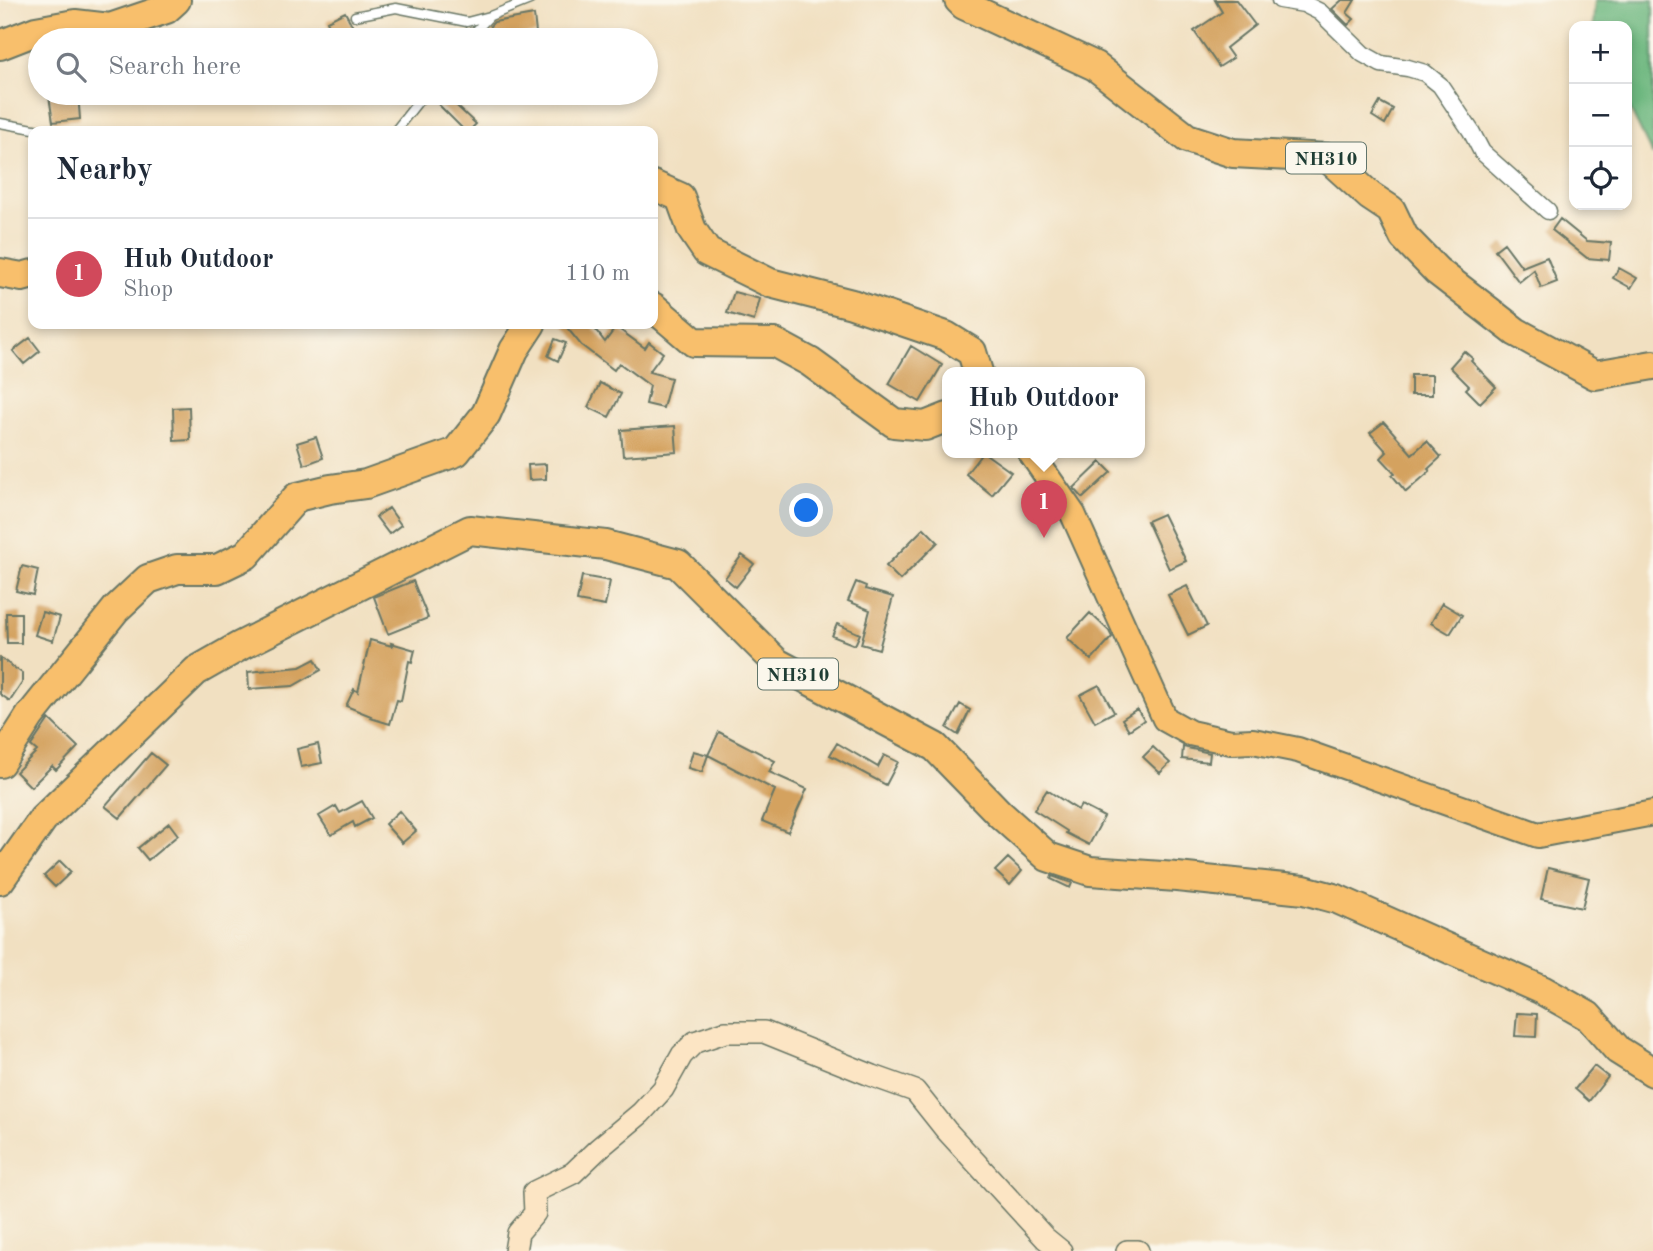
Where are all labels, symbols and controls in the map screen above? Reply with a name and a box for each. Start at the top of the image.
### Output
map controls [1569,21,1632,210]
button: + [1569,21,1632,84]
search box [28,28,658,105]
icon: search [52,48,90,86]
text: Search here [108,54,241,80]
button: − [1569,84,1632,147]
road number: NH310 [1286,142,1366,174]
button: locate [1569,147,1632,210]
text: Nearby [56,156,153,186]
text: Hub Outdoor [123,247,274,273]
text: 1 [72,262,86,285]
text: 110 m [565,262,630,285]
text: Shop [123,278,173,301]
popup [942,367,1145,458]
text: Hub Outdoor [968,386,1119,412]
text: Shop [968,417,1018,440]
pin: 1 [1021,480,1067,538]
your location [789,493,823,527]
road number: NH310 [758,659,838,690]

